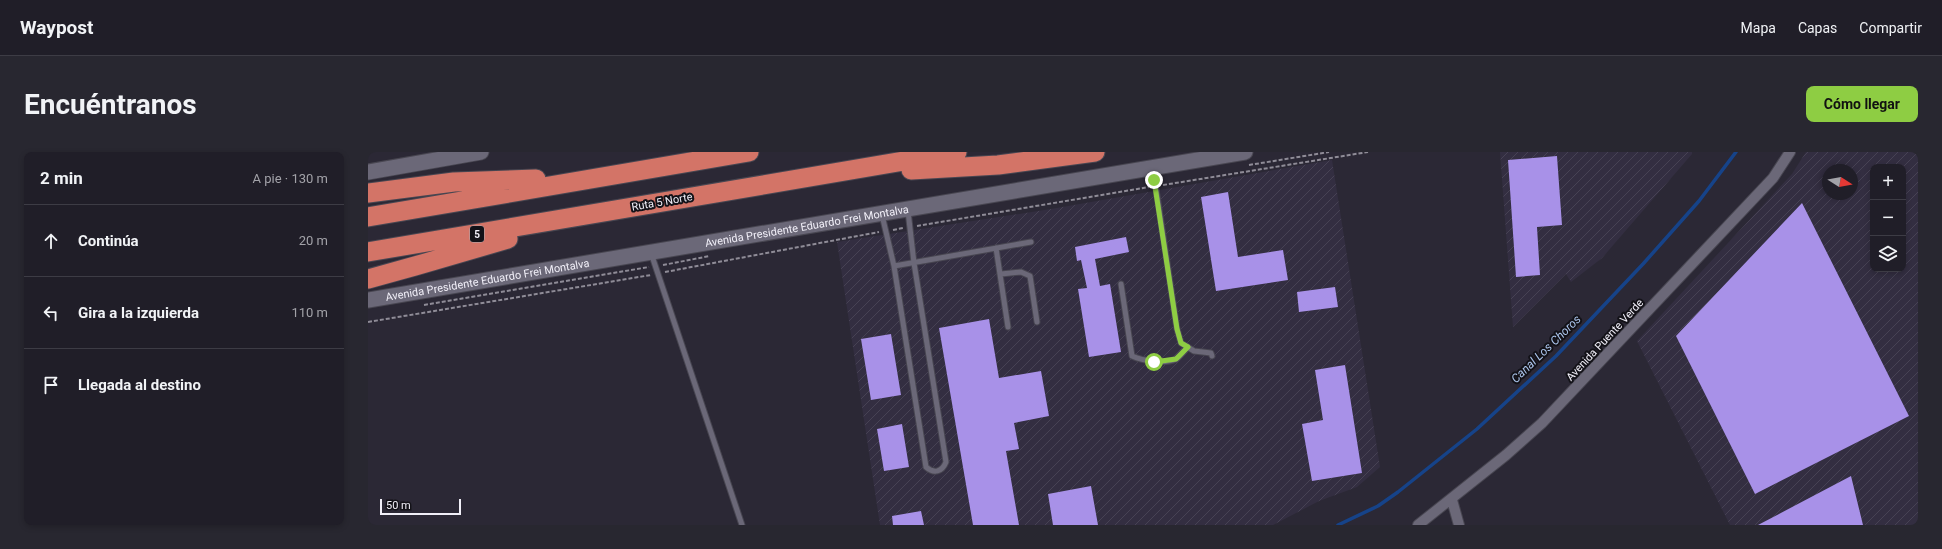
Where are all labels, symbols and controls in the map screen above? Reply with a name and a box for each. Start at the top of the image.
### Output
text: Waypost [20,16,94,39]
text: Mapa [1741,20,1776,36]
text: Capas [1798,20,1837,36]
text: Compartir [1859,20,1922,36]
button: Cómo llegar [1806,86,1918,122]
text: Encuéntranos [24,88,197,121]
north arrow [1822,164,1858,200]
map controls [1870,164,1906,272]
button: + [1870,164,1906,200]
text: 2 min [40,168,83,188]
text: A pie · 130 m [253,171,328,186]
route end [1145,171,1163,189]
street label: Ruta 5 Norte [631,190,694,214]
button: − [1870,200,1906,236]
street label: Avenida Presidente Eduardo Frei Montalva [704,202,910,250]
road number: 5 [470,226,484,242]
icon: ahead [40,230,62,252]
text: Continúa [78,232,139,250]
text: 20 m [299,233,328,248]
button: layers [1870,236,1906,272]
street label: Avenida Presidente Eduardo Frei Montalva [384,256,590,303]
street label: Avenida Puente Verde [1564,296,1646,384]
icon: left [40,302,62,324]
text: Gira a la izquierda [78,304,199,322]
text: 110 m [291,305,328,320]
water label: Canal Los Choros [1508,312,1584,386]
route start [1145,353,1163,371]
icon: arrive [40,374,62,396]
text: Llegada al destino [78,376,201,394]
scale bar [380,497,461,516]
text: 50 m [386,499,411,512]

